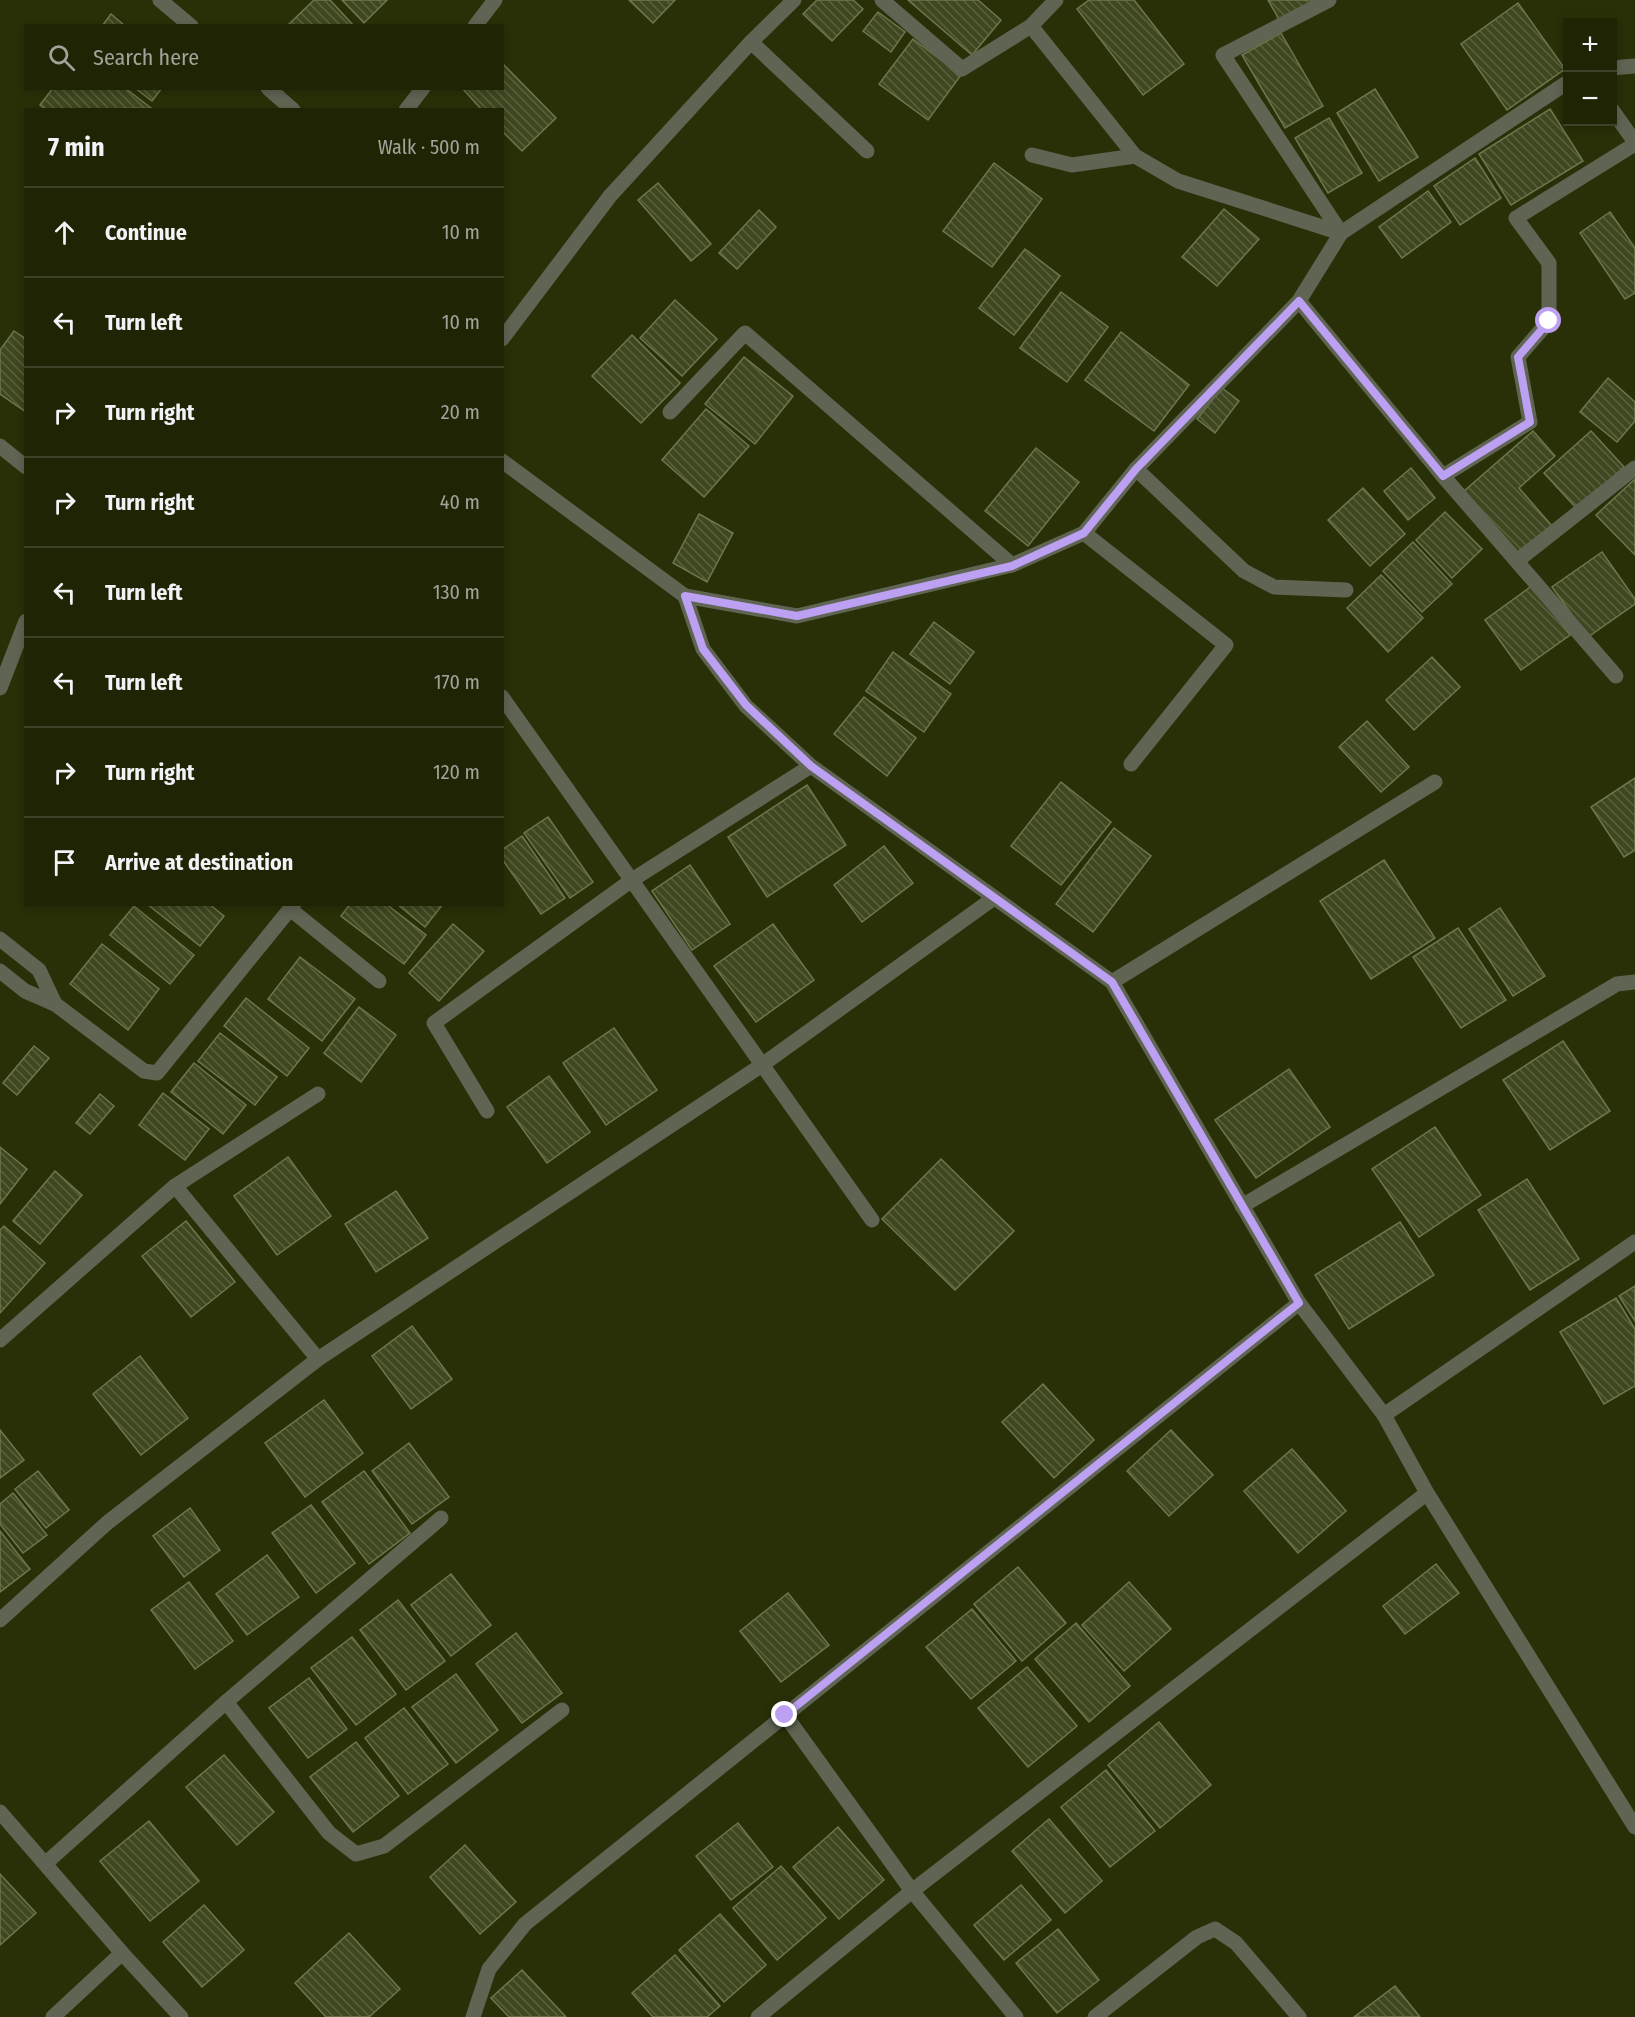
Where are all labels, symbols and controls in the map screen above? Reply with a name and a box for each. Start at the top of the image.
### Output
map controls [1563,18,1617,126]
button: + [1563,18,1617,72]
search box [24,24,504,90]
icon: search [45,41,78,74]
text: Search here [93,44,199,71]
button: − [1563,72,1617,126]
text: 7 min [48,132,105,163]
text: Walk · 500 m [378,135,480,159]
icon: ahead [48,216,81,249]
text: Continue [105,219,187,246]
text: 10 m [442,220,480,244]
icon: left [48,306,81,339]
route start [1535,307,1561,333]
text: Turn left [105,309,183,336]
text: 10 m [442,310,480,334]
icon: right [48,396,81,429]
text: Turn right [105,399,194,426]
text: 20 m [441,400,480,424]
icon: right [48,486,81,519]
text: Turn right [105,489,194,516]
text: 40 m [440,490,480,514]
icon: left [48,576,81,609]
text: Turn left [105,579,183,606]
text: 130 m [433,580,480,604]
icon: left [48,666,81,699]
text: Turn left [105,669,183,696]
text: 170 m [434,670,480,694]
icon: right [48,756,81,789]
text: Turn right [105,759,194,786]
text: 120 m [433,760,480,784]
icon: arrive [48,846,81,879]
text: Arrive at destination [105,849,293,876]
route end [771,1701,797,1727]

